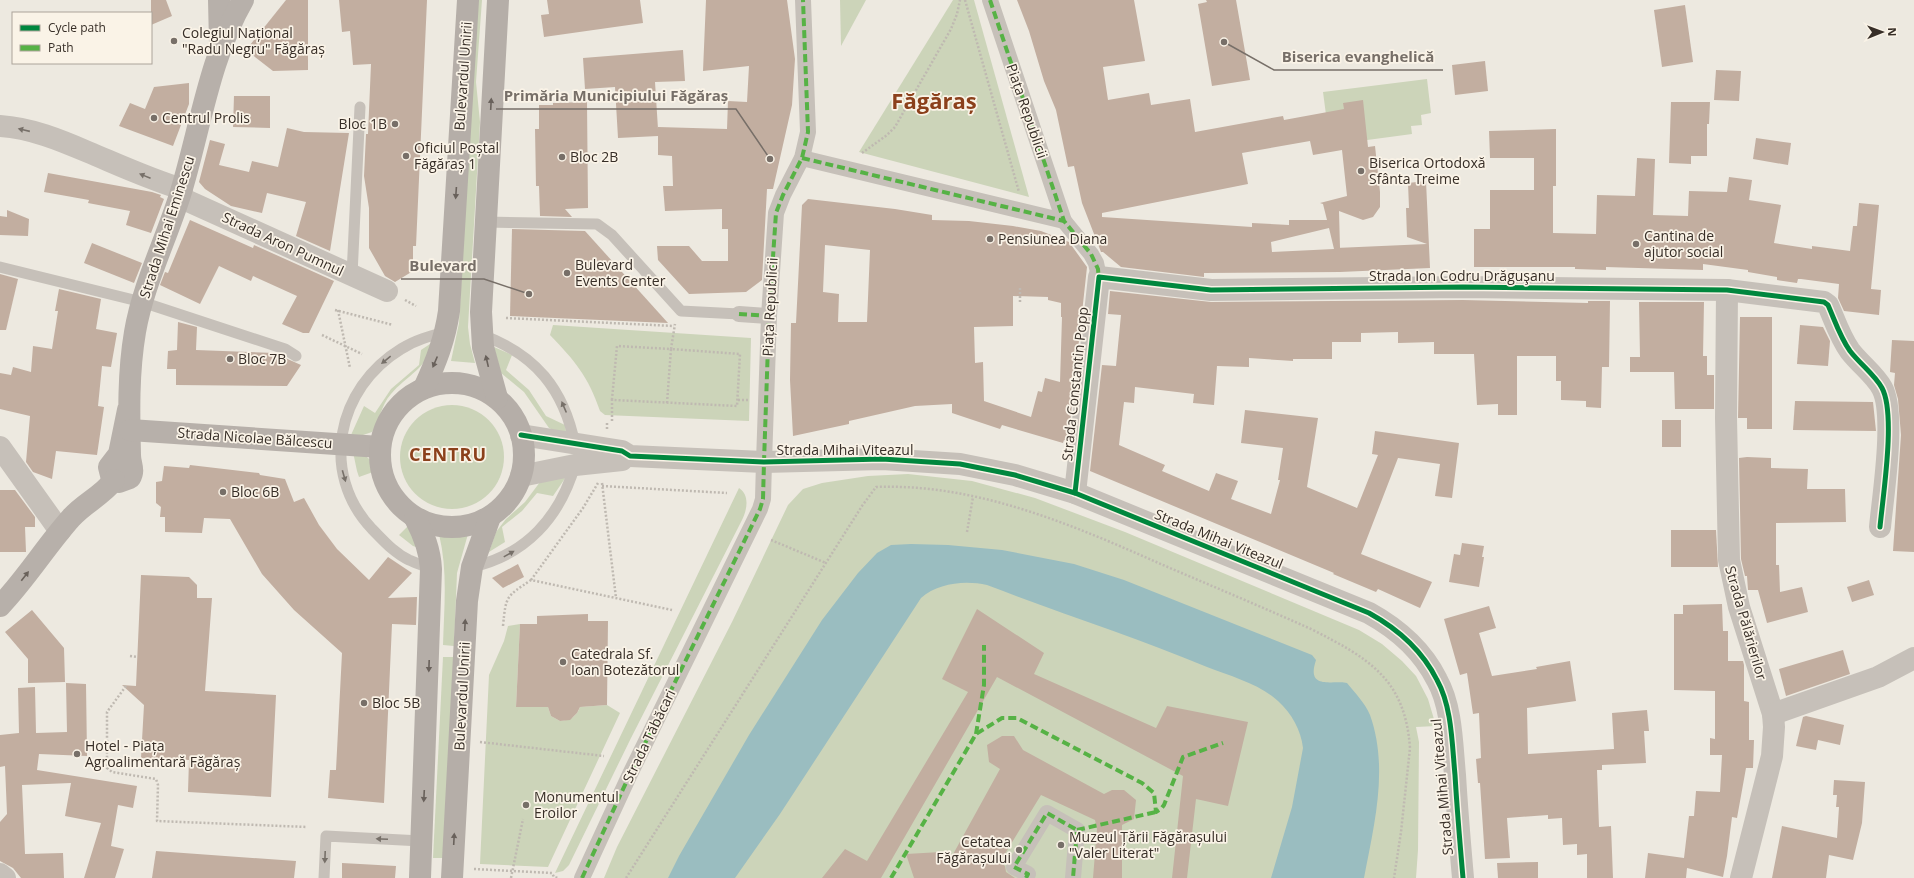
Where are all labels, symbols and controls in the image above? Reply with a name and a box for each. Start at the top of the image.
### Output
legend [12,12,152,64]
north arrow [1862,12,1902,52]
text: Cycle path [48,19,106,36]
street label: Bulevardul Unirii [449,21,476,131]
place label: Colegiul Național "Radu Negru" Făgăraș [182,23,325,58]
text: N [1885,27,1900,36]
marker: Colegiul Național "Radu Negru" Făgăraș [169,36,179,46]
text: Path [48,39,74,56]
callout: Biserica evanghelică [1274,43,1443,70]
text: Biserica evanghelică [1282,46,1434,66]
street label: Piața Republicii [1002,61,1053,161]
callout: Primăria Municipiului Făgăraș [496,82,736,109]
text: Primăria Municipiului Făgăraș [504,85,728,105]
district label: Făgăraș [891,85,977,115]
one-way arrow [488,98,495,110]
place label: Centrul Prolis [162,108,250,127]
marker: Centrul Prolis [149,113,159,123]
place label: Bloc 1B [339,114,387,133]
marker: Bloc 1B [390,119,400,129]
one-way arrow [18,126,30,132]
place label: Oficiul Poștal Făgăraș 1 [414,138,499,173]
place label: Bloc 2B [570,147,618,166]
marker: Oficiul Poștal Făgăraș 1 [401,151,411,161]
marker: Bloc 2B [557,152,567,162]
street label: Strada Mihai Eminescu [135,153,199,300]
place label: Biserica Ortodoxă Sfânta Treime [1369,153,1486,188]
marker: Biserica Ortodoxă Sfânta Treime [1356,166,1366,176]
one-way arrow [138,173,150,179]
one-way arrow [453,187,460,199]
street label: Strada Aron Pumnul [219,207,347,280]
place label: Cantina de ajutor social [1644,226,1723,261]
place label: Pensiunea Diana [998,229,1107,248]
marker: Pensiunea Diana [985,234,995,244]
marker: Cantina de ajutor social [1631,239,1641,249]
callout: Bulevard [401,252,484,279]
text: Bulevard [409,255,477,275]
place label: Bulevard Events Center [575,255,666,290]
street label: Piața Republicii [757,257,782,357]
street label: Strada Ion Codru Drăguşanu [1369,266,1555,285]
marker: Bulevard Events Center [562,268,572,278]
street label: Strada Constantin Popp [1057,306,1092,462]
place label: Bloc 7B [238,349,286,368]
marker: Bloc 7B [225,354,235,364]
one-way arrow [483,355,489,367]
one-way arrow [381,356,392,365]
one-way arrow [432,357,438,369]
one-way arrow [561,402,567,413]
street label: Strada Nicolae Bălcescu [177,423,333,452]
street label: Strada Mihai Viteazul [776,440,914,459]
district label: CENTRU [409,442,487,466]
one-way arrow [341,470,347,482]
place label: Bloc 6B [231,482,279,501]
marker: Bloc 6B [218,487,228,497]
street label: Strada Mihai Viteazul [1152,504,1286,573]
one-way arrow [503,550,514,557]
street label: Strada Pălărierilor [1721,564,1772,682]
one-way arrow [20,570,29,581]
one-way arrow [462,619,469,631]
street label: Bulevardul Unirii [449,641,474,751]
place label: Catedrala Sf. Ioan Botezătorul [571,644,679,679]
marker: Catedrala Sf. Ioan Botezătorul [558,657,568,667]
one-way arrow [425,660,432,672]
street label: Strada Tăbăcari [618,686,679,786]
place label: Bloc 5B [372,693,420,712]
marker: Bloc 5B [359,698,369,708]
street label: Strada Mihai Viteazul [1426,718,1457,856]
place label: Hotel - Piața Agroalimentară Făgăraș [85,736,241,771]
marker: Hotel - Piața Agroalimentară Făgăraș [72,749,82,759]
place label: Monumentul Eroilor [534,787,619,822]
one-way arrow [420,790,427,802]
marker: Monumentul Eroilor [521,800,531,810]
place label: Muzeul Țării Făgărașului "Valer Literat" [1069,827,1227,862]
place label: Cetatea Făgărașului [936,832,1011,867]
one-way arrow [451,833,458,845]
one-way arrow [375,836,388,842]
marker: Muzeul Țării Făgărașului "Valer Literat" [1056,840,1066,850]
marker: Cetatea Făgărașului [1014,845,1024,855]
one-way arrow [322,851,328,864]

